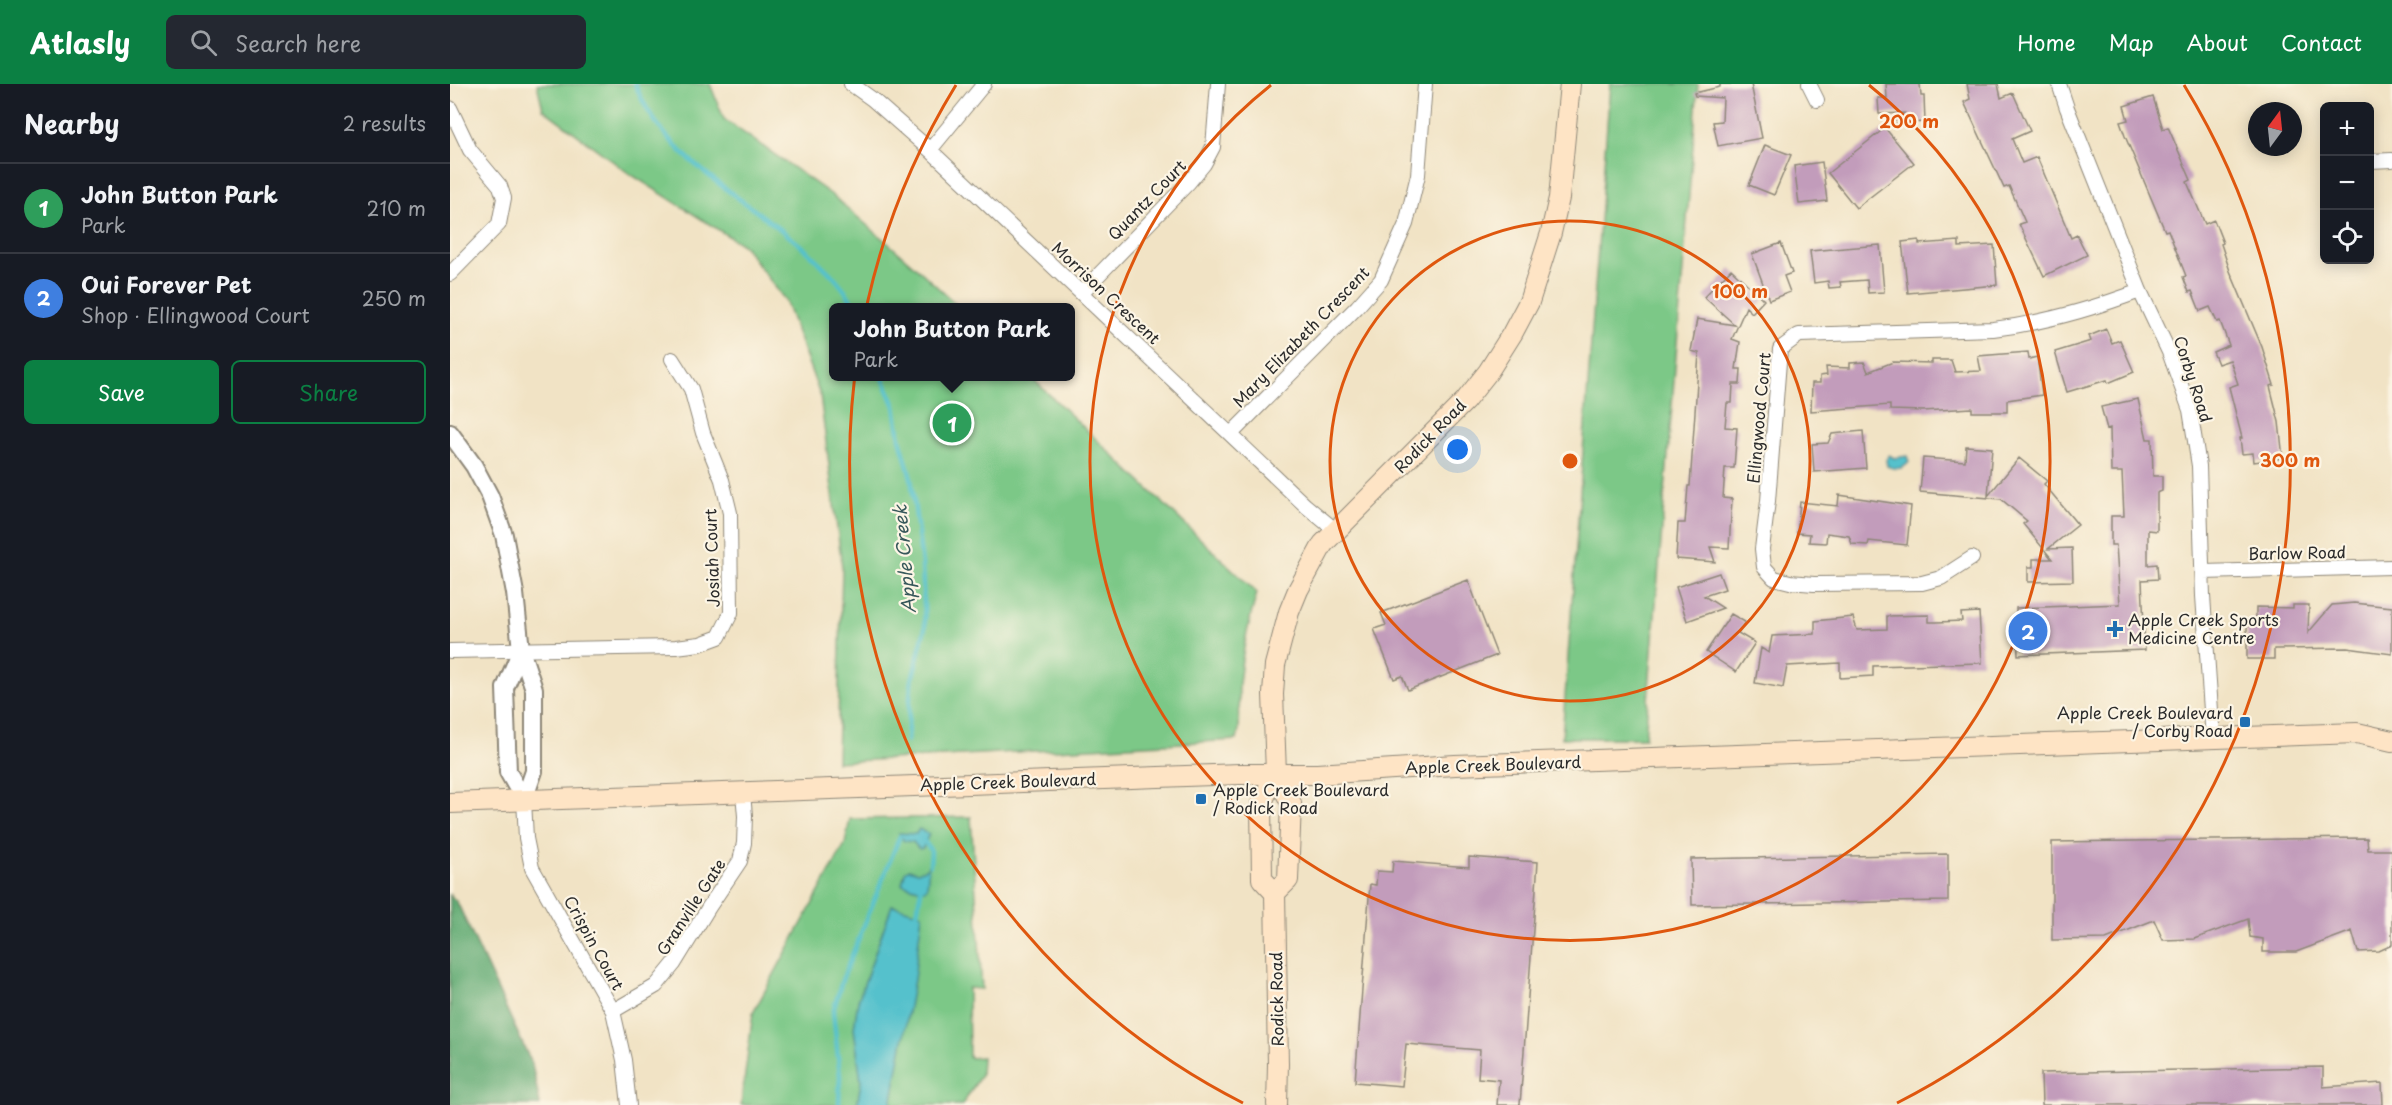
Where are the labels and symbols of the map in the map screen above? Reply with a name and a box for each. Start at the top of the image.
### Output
north arrow [2248,102,2302,156]
text: 200 m [1879,107,1939,134]
street label: Quantz Court [1102,153,1191,245]
street label: Morrison Crescent [1047,236,1167,349]
street label: Mary Elizabeth Crescent [1226,260,1374,412]
text: 100 m [1712,277,1768,304]
street label: Corby Road [2169,332,2219,425]
street label: Ellingwood Court [1740,351,1776,484]
street label: Rodick Road [1388,393,1471,478]
pin: 1 [932,400,972,446]
your location [1443,435,1472,464]
text: 300 m [2260,446,2320,473]
centre of rings [1560,451,1580,471]
water label: Apple Creek [885,503,922,615]
street label: Josiah Court [697,508,725,608]
street label: Barlow Road [2248,539,2346,565]
place label: Apple Creek Sports Medicine Centre [2128,607,2279,649]
pin: 2 [2008,608,2048,654]
marker: Apple Creek Sports Medicine Centre [2106,620,2124,638]
place label: Apple Creek Boulevard / Corby Road [2057,700,2233,742]
marker: Apple Creek Boulevard / Corby Road [2238,715,2252,729]
street label: Apple Creek Boulevard [1405,749,1582,779]
street label: Apple Creek Boulevard [920,766,1097,796]
place label: Apple Creek Boulevard / Rodick Road [1213,777,1389,819]
marker: Apple Creek Boulevard / Rodick Road [1194,792,1208,806]
street label: Granville Gate [650,853,731,960]
street label: Crispin Court [559,891,631,995]
street label: Rodick Road [1263,952,1289,1047]

